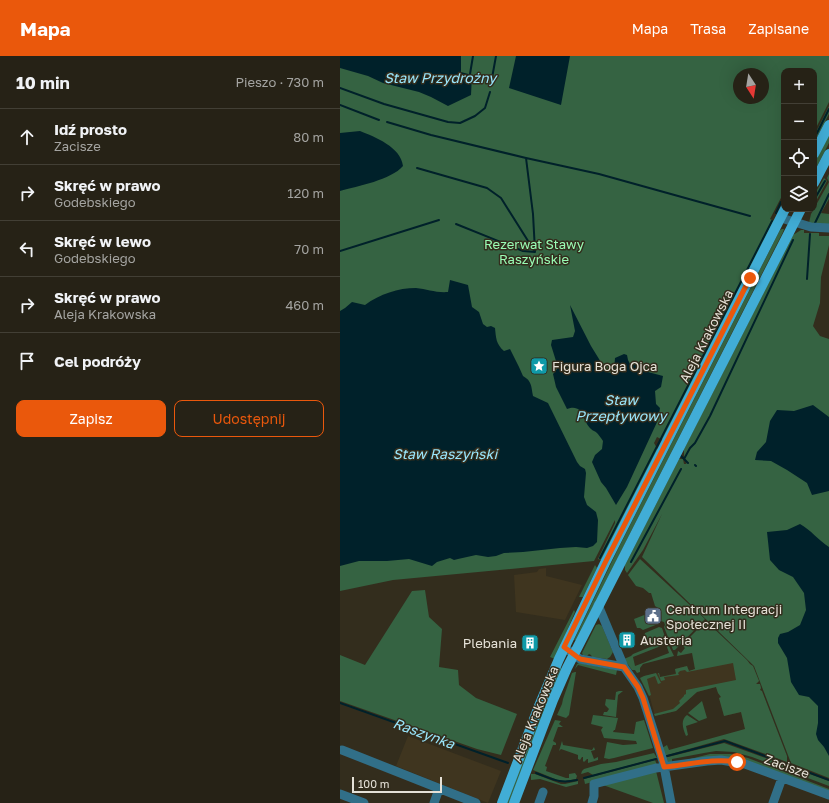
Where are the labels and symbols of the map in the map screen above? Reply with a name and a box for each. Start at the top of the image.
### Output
north arrow [733,68,769,104]
water label: Staw Przydrożny [384,69,498,86]
park label: Rezerwat Stawy Raszyńskie [484,236,585,267]
route end [741,269,759,287]
street label: Aleja Krakowska [676,287,736,385]
place icon: Figura Boga Ojca [529,356,549,376]
place label: Figura Boga Ojca [552,358,657,374]
water label: Staw Przepływowy [576,391,669,424]
water label: Staw Raszyński [393,445,499,462]
place label: Centrum Integracji Społecznej II [666,601,782,632]
public building icon: Centrum Integracji Społecznej II [643,606,663,626]
building icon: Austeria [617,630,637,650]
place label: Austeria [640,632,692,648]
building icon: Plebania [520,633,540,653]
place label: Plebania [463,635,517,651]
street label: Aleja Krakowska [508,664,562,764]
water label: Raszynka [391,714,458,752]
street label: Zacisze [762,750,812,782]
route start [728,753,746,771]
scale bar [352,775,442,794]

